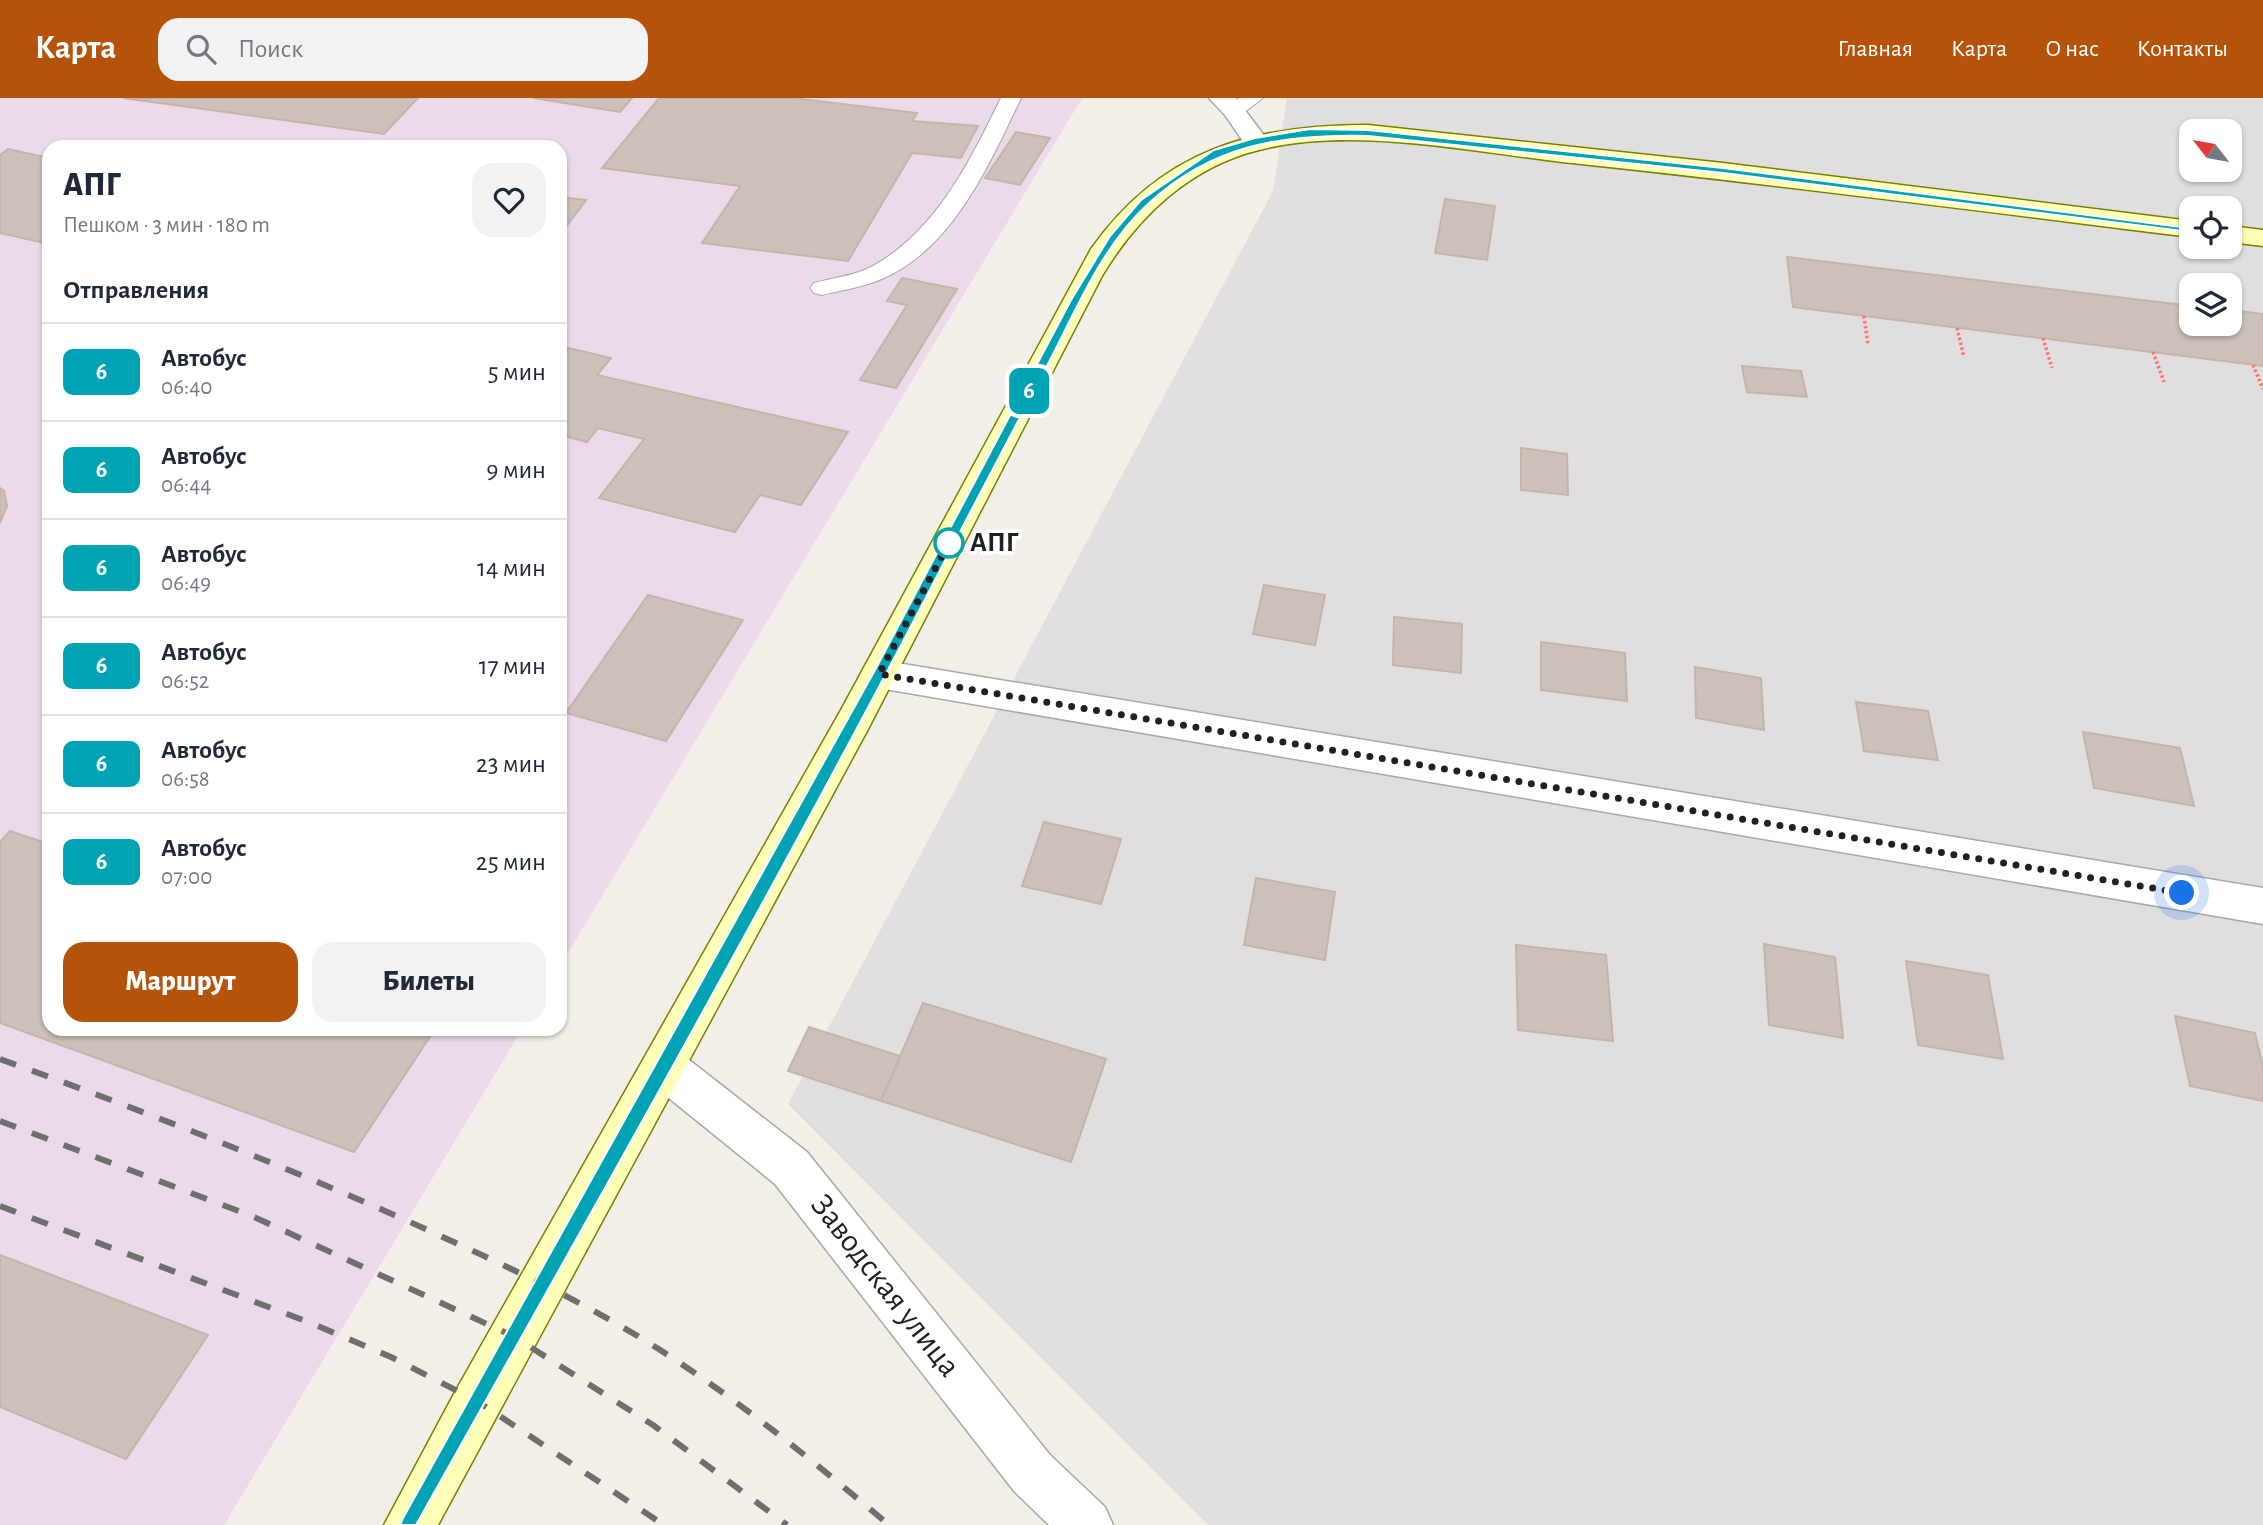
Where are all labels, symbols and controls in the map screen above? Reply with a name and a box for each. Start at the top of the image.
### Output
search box [158,18,648,81]
icon: search [182,30,220,68]
text: Карта [35,32,116,65]
text: Поиск [238,36,303,62]
text: Главная [1838,37,1913,61]
text: Карта [1951,37,2007,61]
text: О нас [2045,37,2099,61]
text: Контакты [2137,37,2228,61]
north arrow [2179,119,2242,182]
map controls [2179,119,2242,336]
button: heart [472,163,546,237]
text: АПГ [63,169,121,202]
button: locate [2179,196,2242,259]
text: Пешком · 3 мин · 180 m [63,214,270,237]
button: layers [2179,273,2242,336]
text: Отправления [63,277,209,303]
text: Автобус [161,345,247,371]
text: 5 мин [488,359,546,385]
text: 6 [96,360,107,384]
line badge: 6 [1006,368,1052,414]
text: 06:40 [161,376,212,399]
text: 6 [1023,379,1035,403]
text: Автобус [161,443,247,469]
text: 9 мин [486,457,546,483]
text: 6 [96,458,107,482]
text: 06:44 [161,474,211,497]
marker: АПГ [934,528,964,558]
place label: АПГ [970,529,1019,557]
text: Автобус [161,541,247,567]
text: 14 мин [477,555,546,581]
text: 6 [96,556,107,580]
text: 06:49 [161,572,211,595]
text: Автобус [161,639,247,665]
text: 17 мин [479,653,546,679]
text: 6 [96,654,107,678]
text: 06:52 [161,670,209,693]
text: Автобус [161,737,247,763]
text: 23 мин [476,751,546,777]
text: 6 [96,752,107,776]
text: 06:58 [161,768,210,791]
text: Автобус [161,835,247,861]
text: 25 мин [476,849,546,875]
text: 6 [96,850,107,874]
text: 07:00 [161,866,212,889]
your location [2164,875,2199,910]
button: Маршрут [63,942,298,1022]
button: Билеты [312,942,546,1022]
street label: Заводская улица [804,1189,966,1383]

